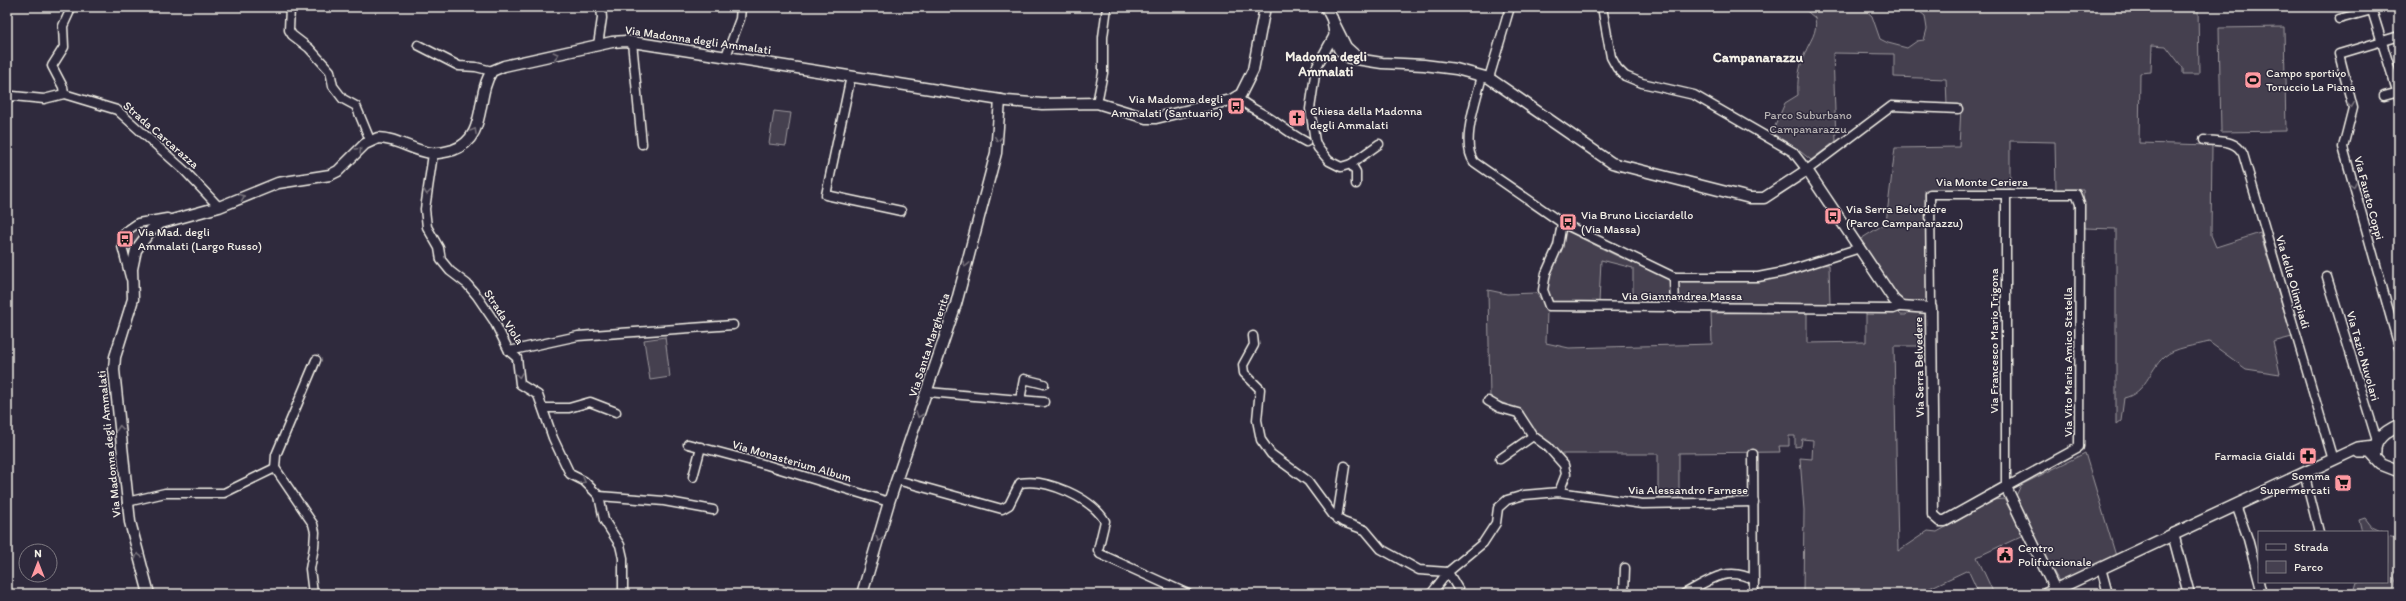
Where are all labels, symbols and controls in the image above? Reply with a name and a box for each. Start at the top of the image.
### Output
street label: Via Madonna degli Ammalati [624,23,772,57]
district label: Madonna degli Ammalati [1285,49,1367,79]
district label: Campanarazzu [1713,49,1804,66]
one-way arrow [553,51,559,59]
place label: Campo sportivo Toruccio La Piana [2266,66,2356,94]
sports icon: Campo sportivo Toruccio La Piana [2243,70,2263,90]
place label: Via Madonna degli Ammalati (Santuario) [1111,92,1223,120]
bus stop icon: Via Madonna degli Ammalati (Santuario) [1226,96,1246,116]
street label: Strada Carcarazza [120,98,202,172]
one-way arrow [2347,102,2356,108]
place label: Chiesa della Madonna degli Ammalati [1310,104,1422,132]
church icon: Chiesa della Madonna degli Ammalati [1287,108,1307,128]
park label: Parco Suburbano Campanarazzu [1764,108,1852,136]
one-way arrow [469,128,476,135]
one-way arrow [994,136,1003,142]
one-way arrow [354,147,362,155]
street label: Via Fausto Coppi [2351,155,2387,241]
street label: Via Monte Ceriera [1936,175,2028,189]
one-way arrow [2348,181,2357,188]
one-way arrow [423,189,432,195]
one-way arrow [239,194,246,202]
place label: Via Serra Belvedere (Parco Campanarazzu) [1846,202,1963,230]
bus stop icon: Via Serra Belvedere (Parco Campanarazzu) [1823,206,1843,226]
place label: Via Bruno Licciardello (Via Massa) [1581,208,1693,236]
bus stop icon: Via Bruno Licciardello (Via Massa) [1558,212,1578,232]
place label: Via Mad. degli Ammalati (Largo Russo) [138,225,262,253]
bus stop icon: Via Mad. degli Ammalati (Largo Russo) [115,229,135,249]
street label: Via delle Olimpiadi [2273,234,2313,330]
one-way arrow [962,261,970,268]
street label: Via Francesco Mario Trigona [1987,268,2001,414]
street label: Via Vito Maria Amico Statella [2061,286,2075,437]
street label: Strada Viola [481,287,527,347]
street label: Via Giannandrea Massa [1622,289,1743,303]
street label: Via Santa Margherita [906,291,952,399]
street label: Via Tazio Nuvolari [2343,309,2383,403]
street label: Via Serra Belvedere [1911,316,1927,417]
street label: Via Madonna degli Ammalati [94,370,124,518]
one-way arrow [514,372,523,378]
one-way arrow [916,412,924,419]
one-way arrow [115,425,124,431]
street label: Via Monasterium Album [731,437,854,485]
pharmacy icon: Farmacia Gialdi [2298,446,2318,466]
place label: Farmacia Gialdi [2215,449,2295,463]
place label: Somma Supermercati [2260,469,2330,497]
supermarket icon: Somma Supermercati [2333,473,2353,493]
one-way arrow [579,477,586,484]
street label: Via Alessandro Farnese [1628,483,1748,497]
legend [2258,531,2388,583]
one-way arrow [875,535,884,542]
text: Strada [2294,540,2329,554]
place label: Centro Polifunzionale [2018,541,2092,569]
north arrow [18,543,58,583]
public building icon: Centro Polifunzionale [1995,545,2015,565]
text: N [34,547,42,560]
one-way arrow [134,553,143,560]
text: Parco [2294,560,2323,574]

